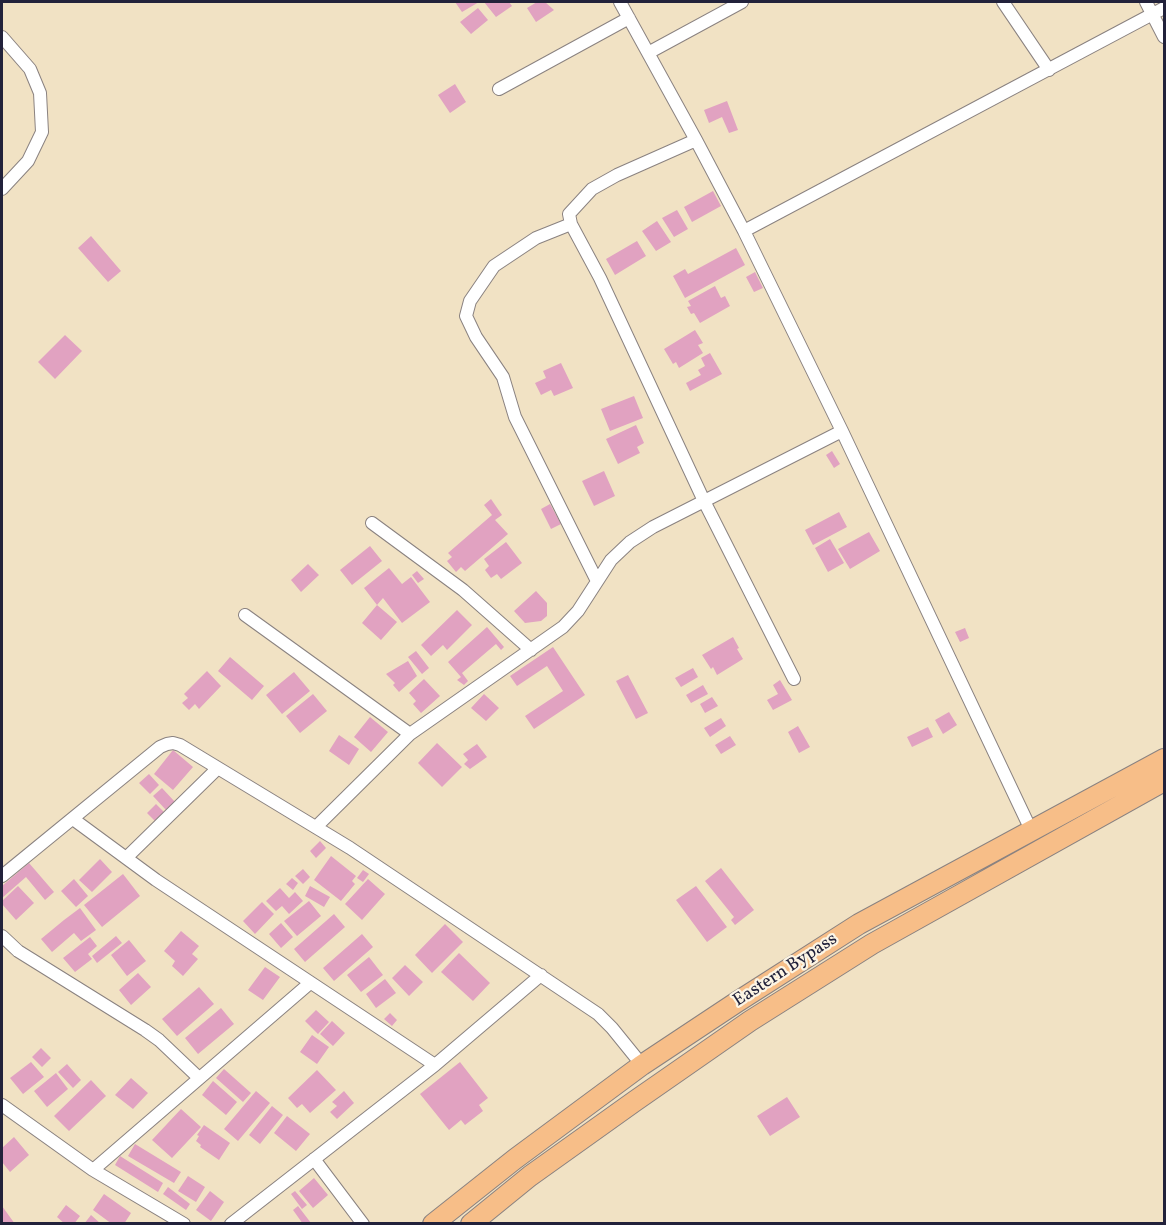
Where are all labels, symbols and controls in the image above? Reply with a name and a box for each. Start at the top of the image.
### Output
street label: Eastern Bypass [730,929,842,1013]

